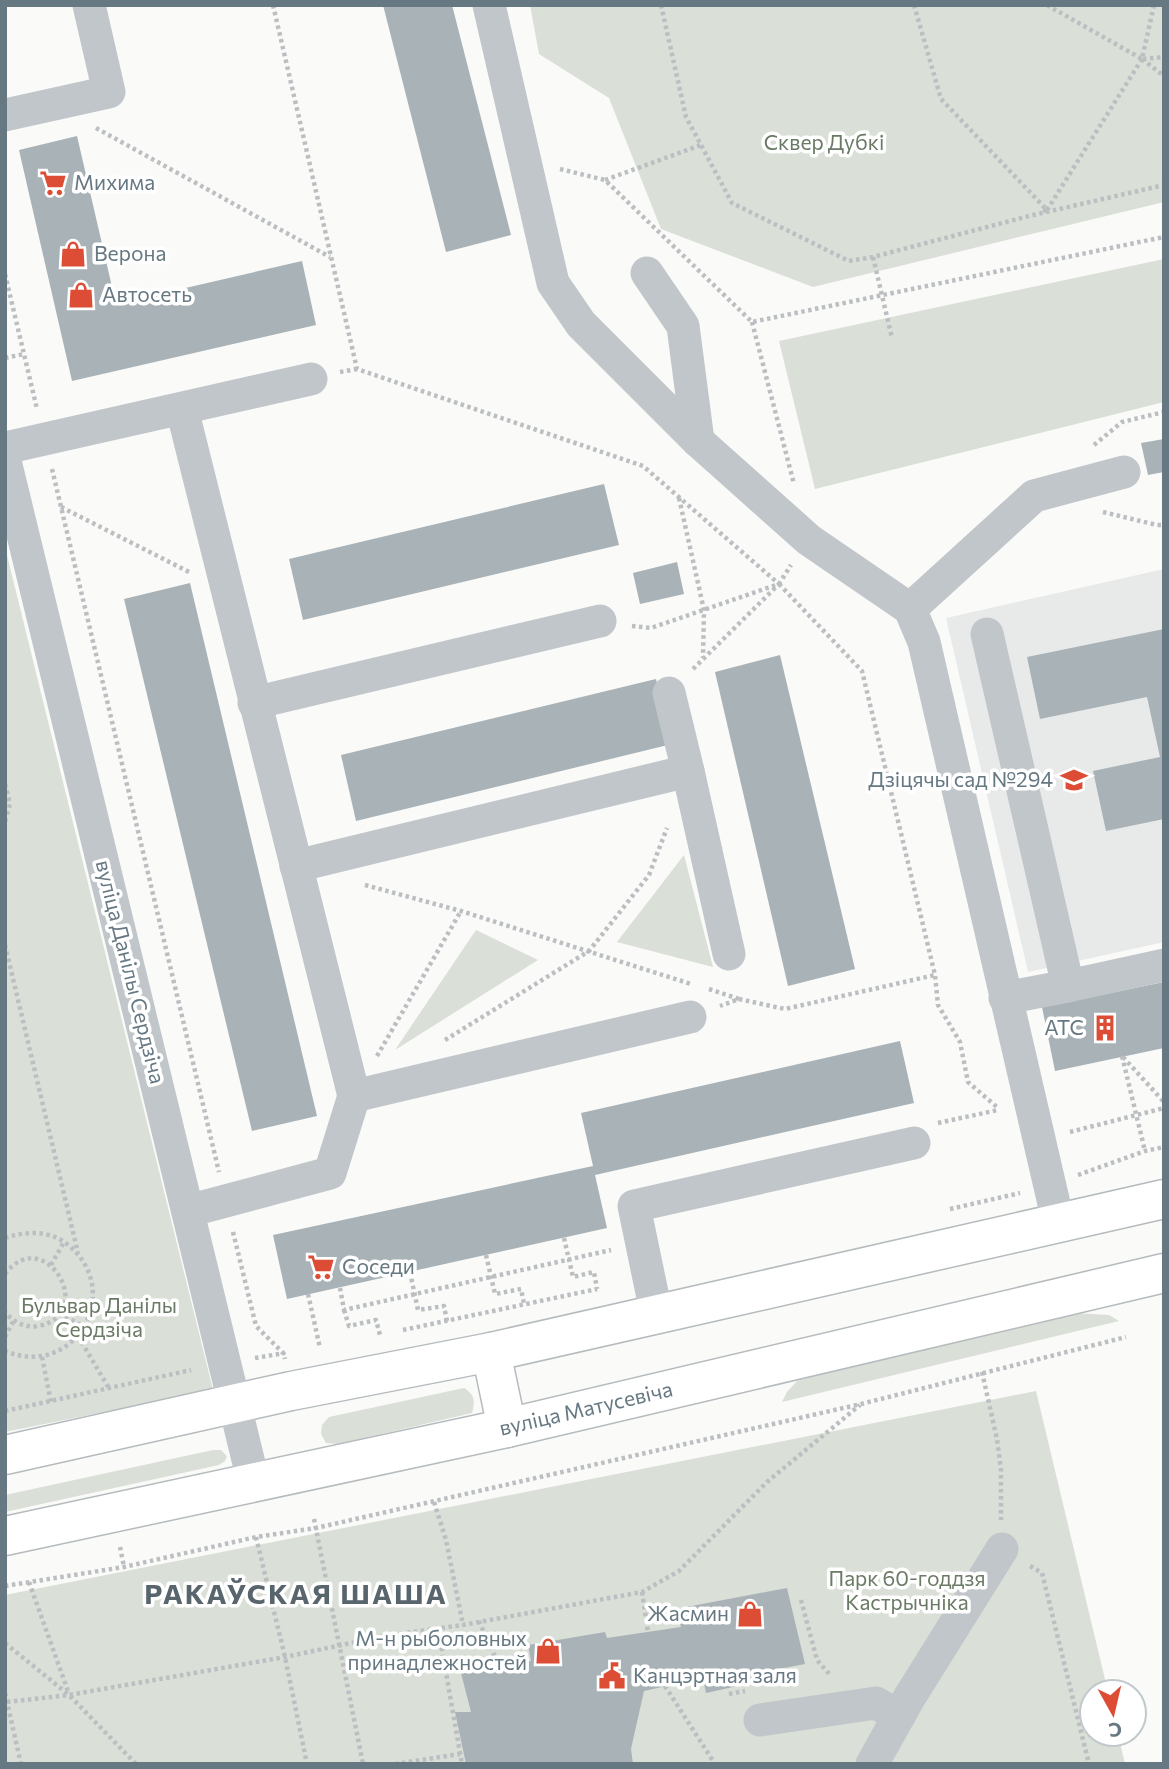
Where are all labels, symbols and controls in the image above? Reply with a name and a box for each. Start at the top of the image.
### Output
park label: Сквер Дубкі [764,129,884,154]
supermarket icon: Михима [38,168,68,198]
place label: Михима [74,169,155,194]
shop icon: Верона [58,239,88,269]
place label: Верона [94,240,166,265]
shop icon: Автосеть [66,280,96,310]
place label: Автосеть [102,281,192,306]
school or university icon: Дзіцячы сад №294 [1059,765,1089,795]
place label: Дзіцячы сад №294 [868,766,1053,791]
street label: вуліца Данілы Сердзіча [92,857,171,1086]
building icon: АТС [1090,1013,1120,1043]
place label: АТС [1044,1014,1084,1039]
supermarket icon: Соседи [306,1252,336,1282]
place label: Соседи [342,1253,415,1278]
park label: Бульвар Данілы Сердзіча [21,1292,177,1341]
street label: вуліца Матусевіча [497,1375,675,1440]
park label: Парк 60-годдзя Кастрычніка [828,1565,986,1614]
district label: РАКАЎСКАЯ ШАША [144,1576,448,1610]
shop icon: Жасмин [735,1599,765,1629]
place label: Жасмин [647,1600,729,1625]
place label: М-н рыболовных принадлежностей [348,1625,527,1674]
shop icon: М-н рыболовных принадлежностей [533,1636,563,1666]
public building icon: Канцэртная заля [597,1661,627,1691]
place label: Канцэртная заля [633,1662,797,1687]
north arrow [1078,1678,1148,1748]
text: С [1107,1718,1123,1743]

